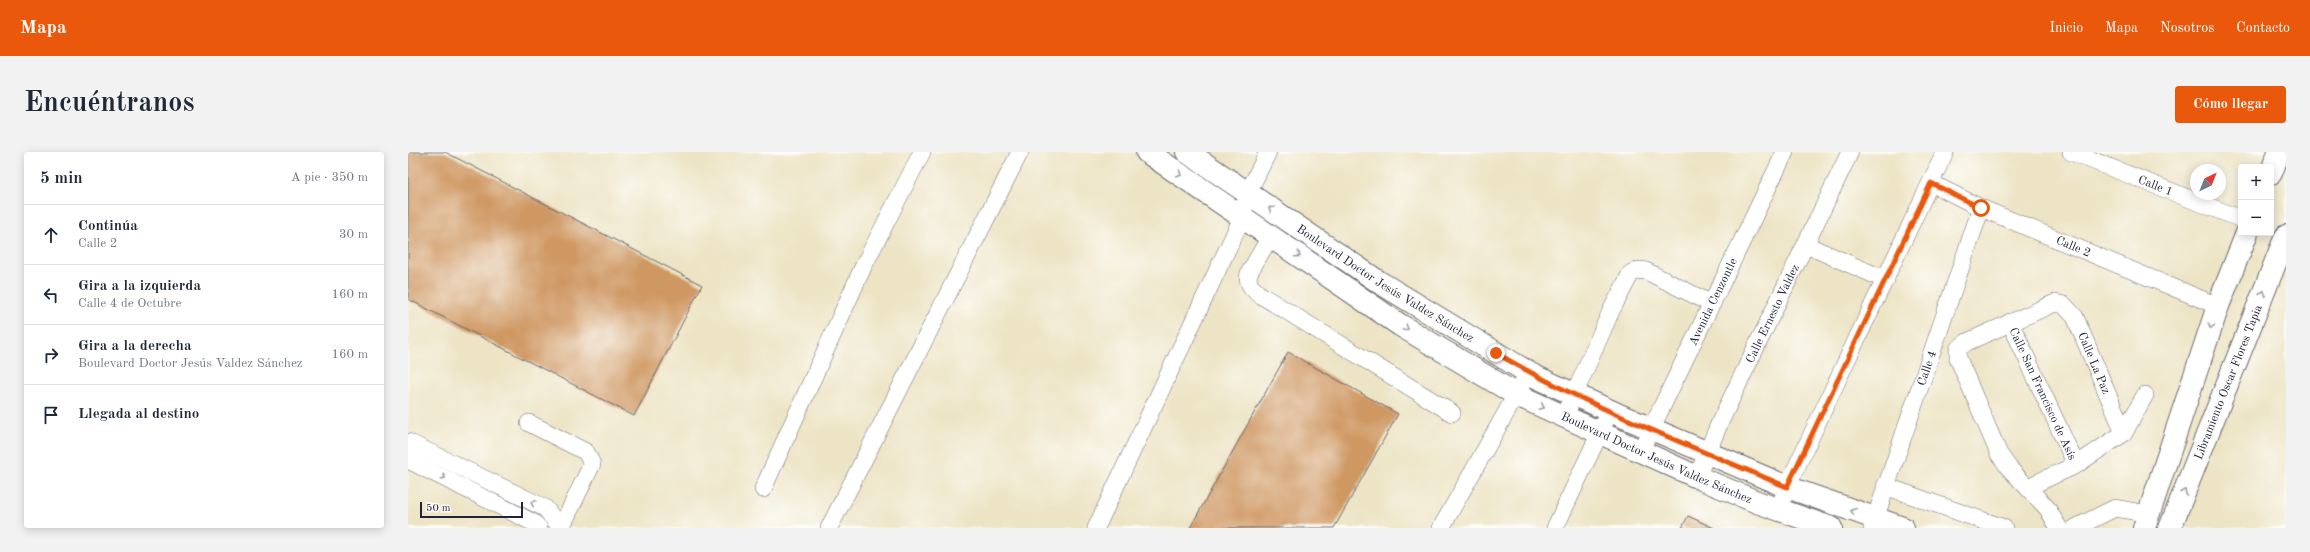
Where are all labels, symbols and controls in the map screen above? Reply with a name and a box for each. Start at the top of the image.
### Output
text: Mapa [20,19,67,38]
text: Inicio [2049,21,2083,35]
text: Mapa [2105,21,2138,35]
text: Nosotros [2160,21,2214,35]
text: Contacto [2236,21,2290,35]
button: Cómo llegar [2175,86,2286,123]
text: Encuéntranos [24,90,194,118]
north arrow [2190,164,2226,200]
map controls [2238,164,2274,236]
button: + [2238,164,2274,200]
one-way arrow [1174,169,1181,176]
text: 5 min [40,170,83,187]
text: A pie · 350 m [291,171,368,184]
street label: Calle 1 [2136,174,2174,199]
route start [1972,199,1990,217]
button: − [2238,200,2274,236]
one-way arrow [1268,206,1275,214]
text: Continúa [78,219,138,234]
street label: Boulevard Doctor Jesús Valdez Sánchez [1294,223,1476,345]
icon: ahead [40,224,62,246]
text: 30 m [339,228,368,241]
street label: Calle 2 [2054,235,2092,260]
text: Calle 2 [78,237,117,250]
one-way arrow [1293,251,1300,258]
street label: Avenida Cenzontle [1687,256,1740,348]
street label: Calle Ernesto Valdez [1744,263,1802,365]
text: Gira a la izquierda [78,279,201,294]
icon: left [40,284,62,306]
text: 160 m [331,288,368,301]
one-way arrow [2259,289,2267,296]
text: Calle 4 de Octubre [78,297,182,310]
street label: Libramiento Oscar Flores Tapia [2193,303,2265,462]
one-way arrow [1402,323,1409,331]
one-way arrow [2207,323,2216,330]
street label: Calle San Francisco de Asís [2006,326,2078,462]
street label: Calle La Paz [2075,331,2112,396]
text: Gira a la derecha [78,339,192,354]
icon: right [40,344,62,366]
route end [1487,344,1505,362]
text: 160 m [331,348,368,361]
street label: Calle 4 [1916,349,1939,387]
text: Boulevard Doctor Jesús Valdez Sánchez [78,357,303,370]
one-way arrow [1538,402,1546,410]
icon: arrive [40,404,62,426]
text: Llegada al destino [78,407,199,422]
street label: Boulevard Doctor Jesús Valdez Sánchez [1559,411,1754,506]
one-way arrow [439,472,446,480]
one-way arrow [2180,488,2188,495]
scale bar [420,500,523,519]
one-way arrow [529,500,537,507]
text: 50 m [426,503,451,514]
one-way arrow [1850,507,1857,515]

